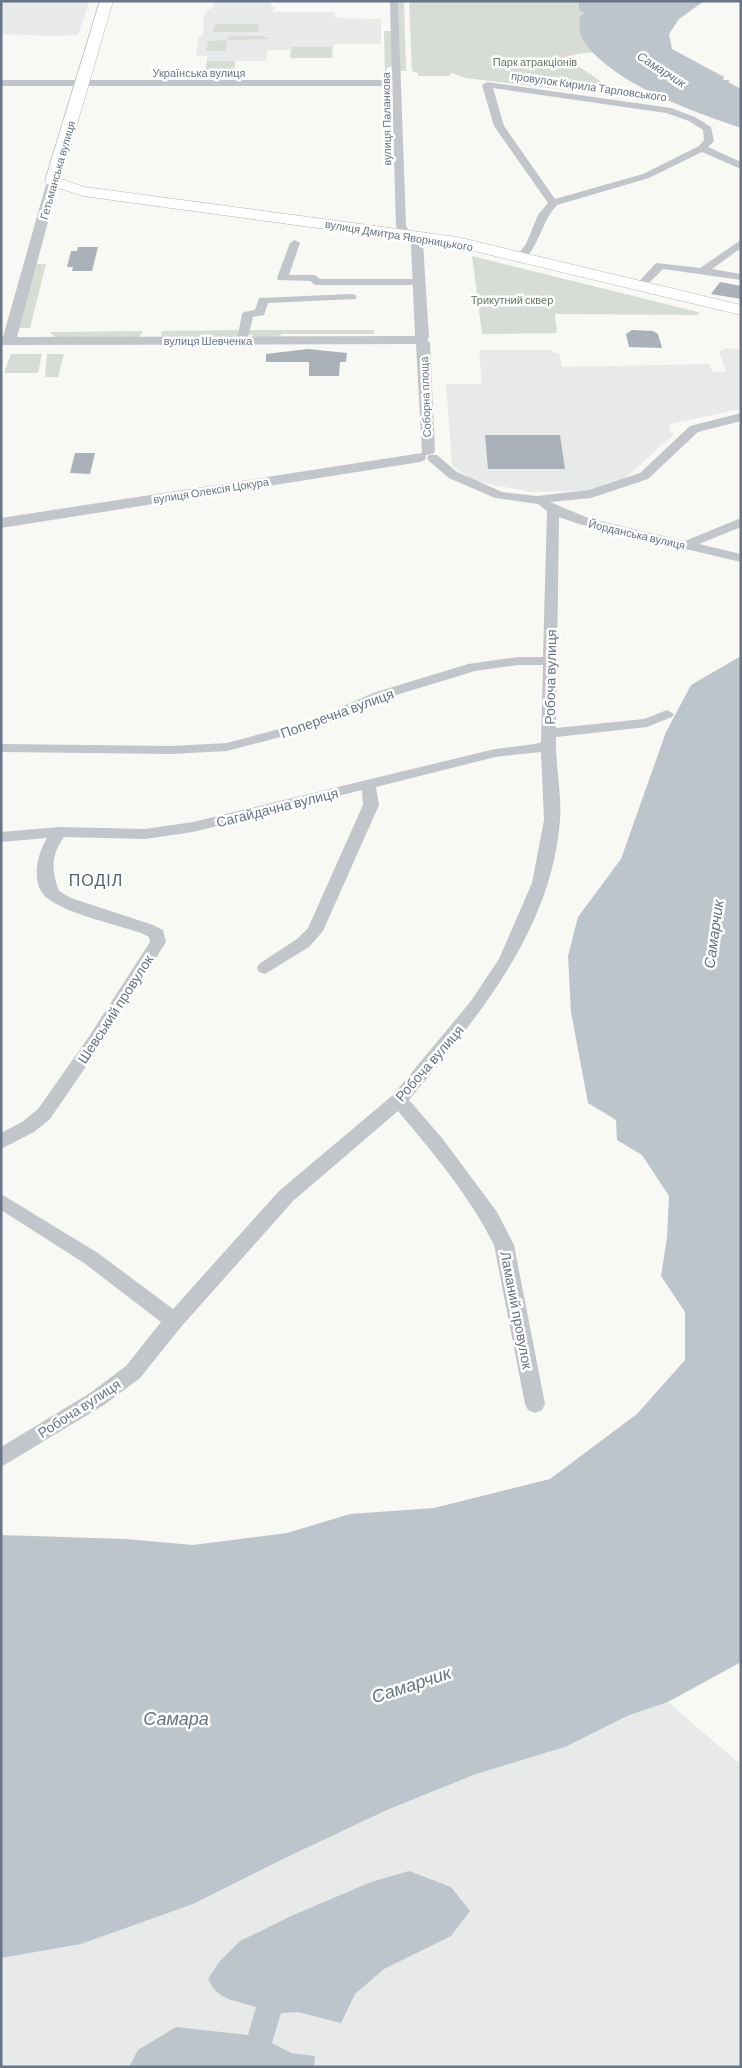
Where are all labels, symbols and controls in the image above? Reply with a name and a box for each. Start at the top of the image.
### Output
water label: Самарчик [635,48,690,91]
park label: Парк атракціонів [493,55,577,68]
street label: Українська вулиця [153,66,246,79]
street label: провулок Кирила Тарловського [510,69,668,103]
street label: вулиця Паланкова [379,71,393,166]
street label: Гетьманська вулиця [37,119,77,221]
street label: вулиця Дмитра Яворницького [324,217,474,253]
park label: Трикутний сквер [471,293,553,306]
street label: вулиця Шевченка [164,334,253,347]
street label: Соборна площа [417,356,433,438]
street label: вулиця Олексія Цокура [152,474,271,506]
street label: Йорданська вулиця [587,517,687,551]
street label: Робоча вулиця [541,629,559,725]
street label: Поперечна вулиця [278,685,396,741]
street label: Сагайдачна вулиця [214,784,340,830]
district label: ПОДІЛ [69,870,123,889]
water label: Самарчик [699,898,727,969]
street label: Шевський провулок [74,951,157,1066]
street label: Робоча вулиця [391,1021,467,1105]
street label: Ламаний провулок [497,1250,537,1371]
street label: Робоча вулиця [34,1375,124,1441]
water label: Самарчик [368,1660,455,1707]
water label: Самара [143,1707,209,1729]

